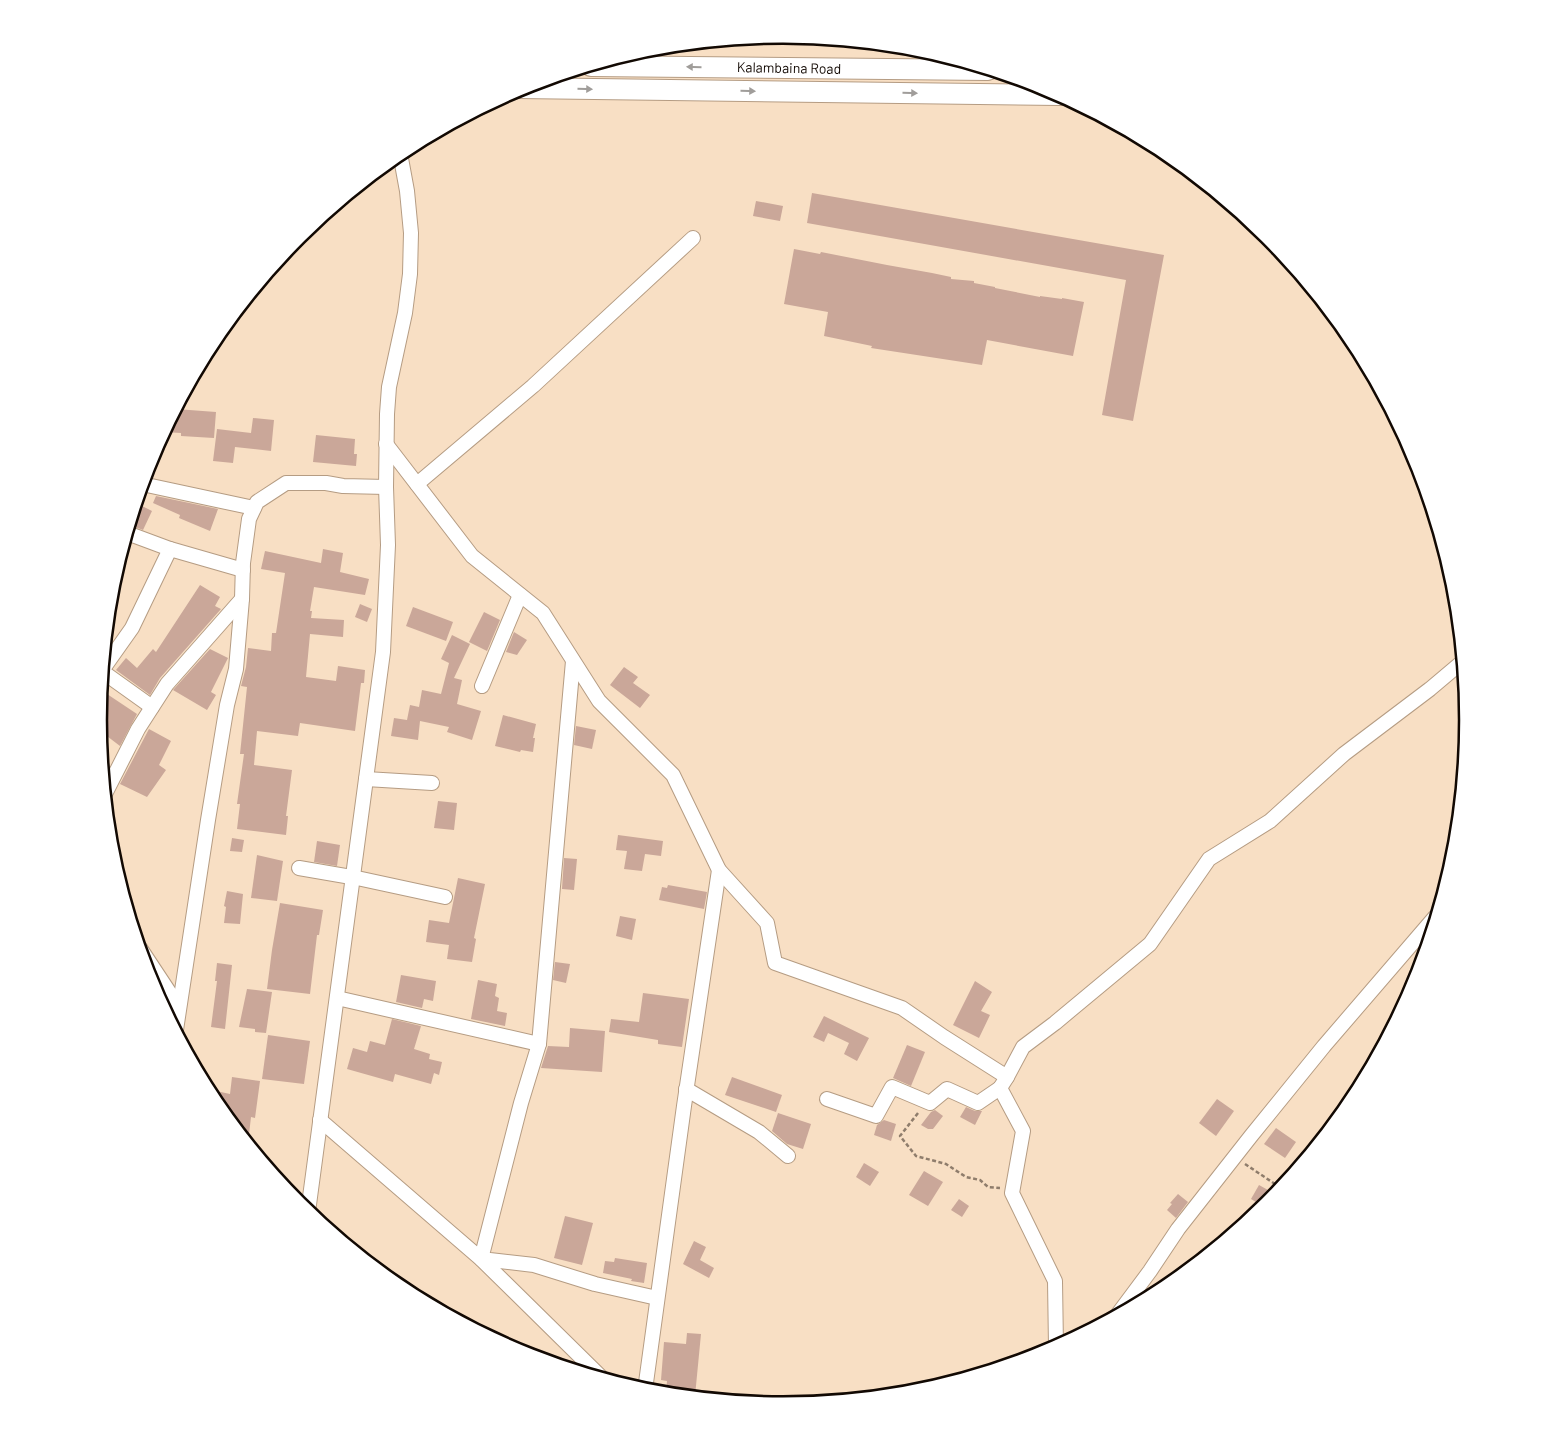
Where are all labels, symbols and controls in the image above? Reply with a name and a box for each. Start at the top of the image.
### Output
street label: Kalambaina Road [737,58,841,77]
one-way arrow [686,63,702,71]
one-way arrow [577,85,593,93]
one-way arrow [740,87,756,95]
one-way arrow [902,89,918,97]

